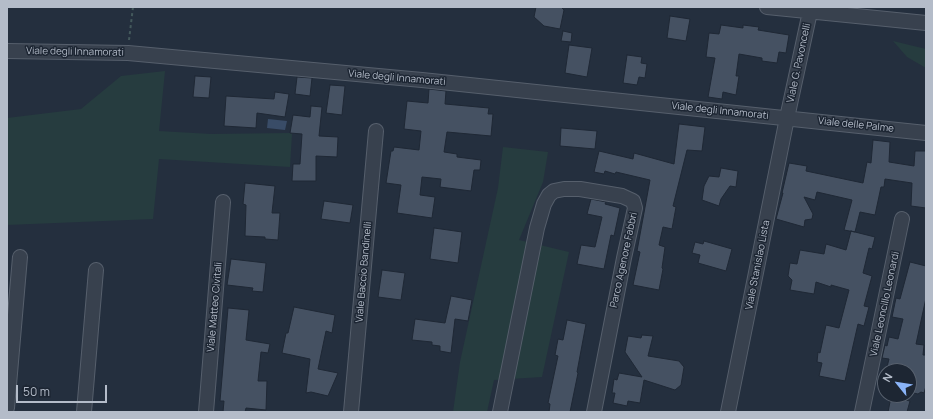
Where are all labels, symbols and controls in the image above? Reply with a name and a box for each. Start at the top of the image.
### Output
street label: Viale G. Pavoncelli [785,22,813,104]
street label: Viale degli Innamorati [26,45,124,59]
street label: Viale degli Innamorati [348,68,446,88]
street label: Viale degli Innamorati [671,100,769,122]
street label: Viale delle Palme [817,115,895,135]
street label: Parco Agenore Fabbri [608,211,640,309]
street label: Viale Stanislao Lista [743,219,773,311]
street label: Viale Baccio Bandinelli [354,221,374,323]
street label: Viale Leoncillo Leonardi [868,250,902,358]
street label: Viale Matteo Civitali [205,262,225,352]
north arrow [877,363,917,403]
text: N [879,370,896,384]
scale bar [18,377,109,403]
text: 50 m [23,383,50,400]

